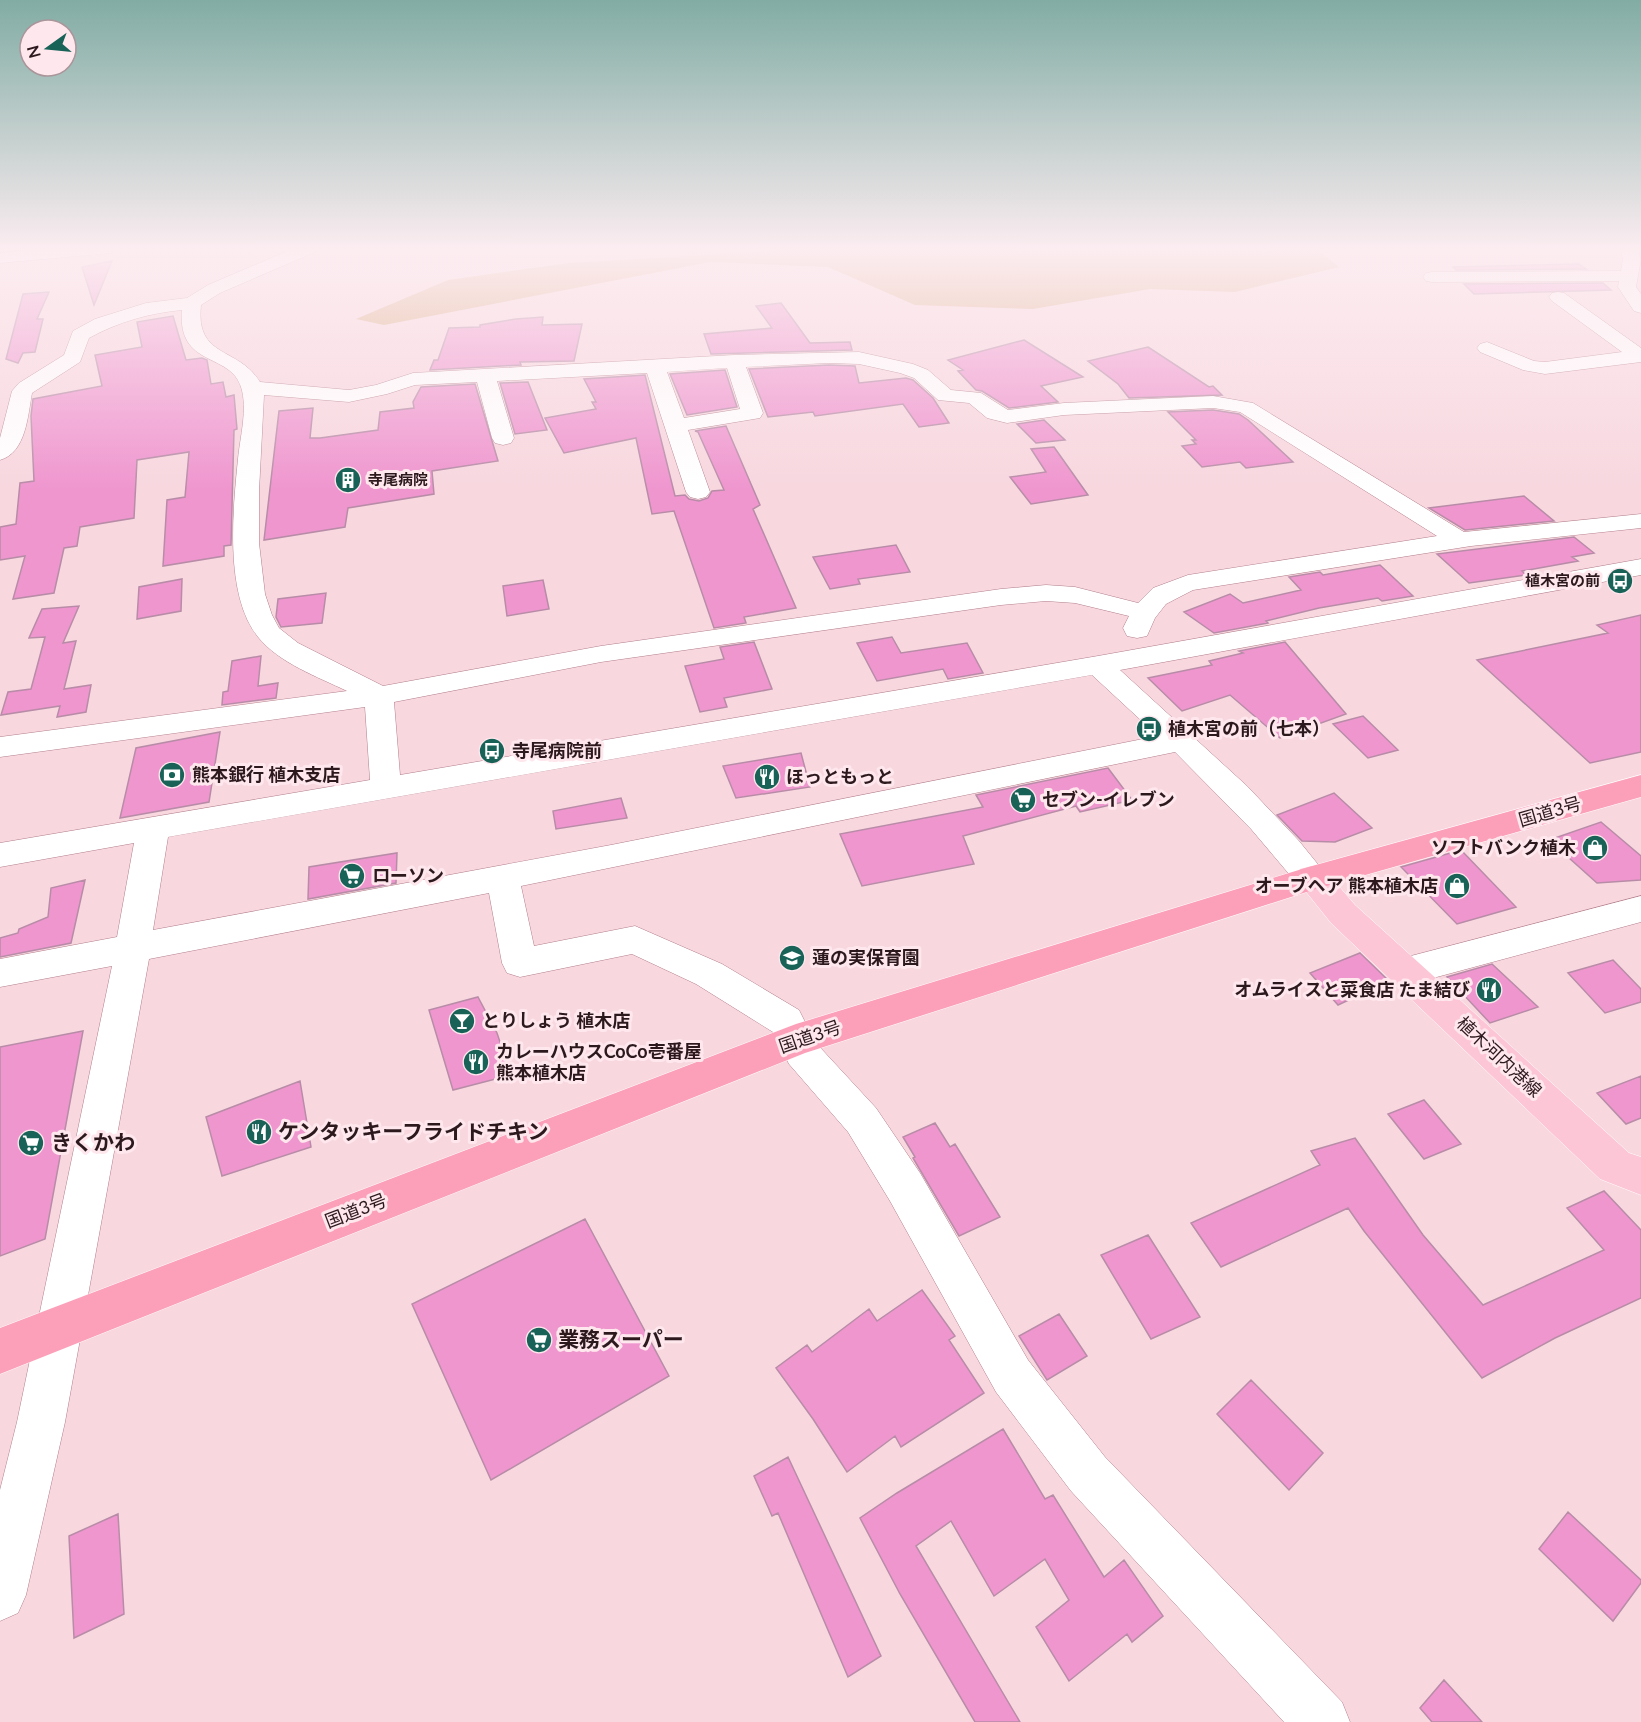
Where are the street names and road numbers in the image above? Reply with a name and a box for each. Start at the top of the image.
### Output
street label: 国道3号 [1516,792,1584,830]
street label: 植木河内港線 [1453,1011,1547,1101]
street label: 国道3号 [776,1015,844,1057]
street label: 国道3号 [322,1188,390,1232]

